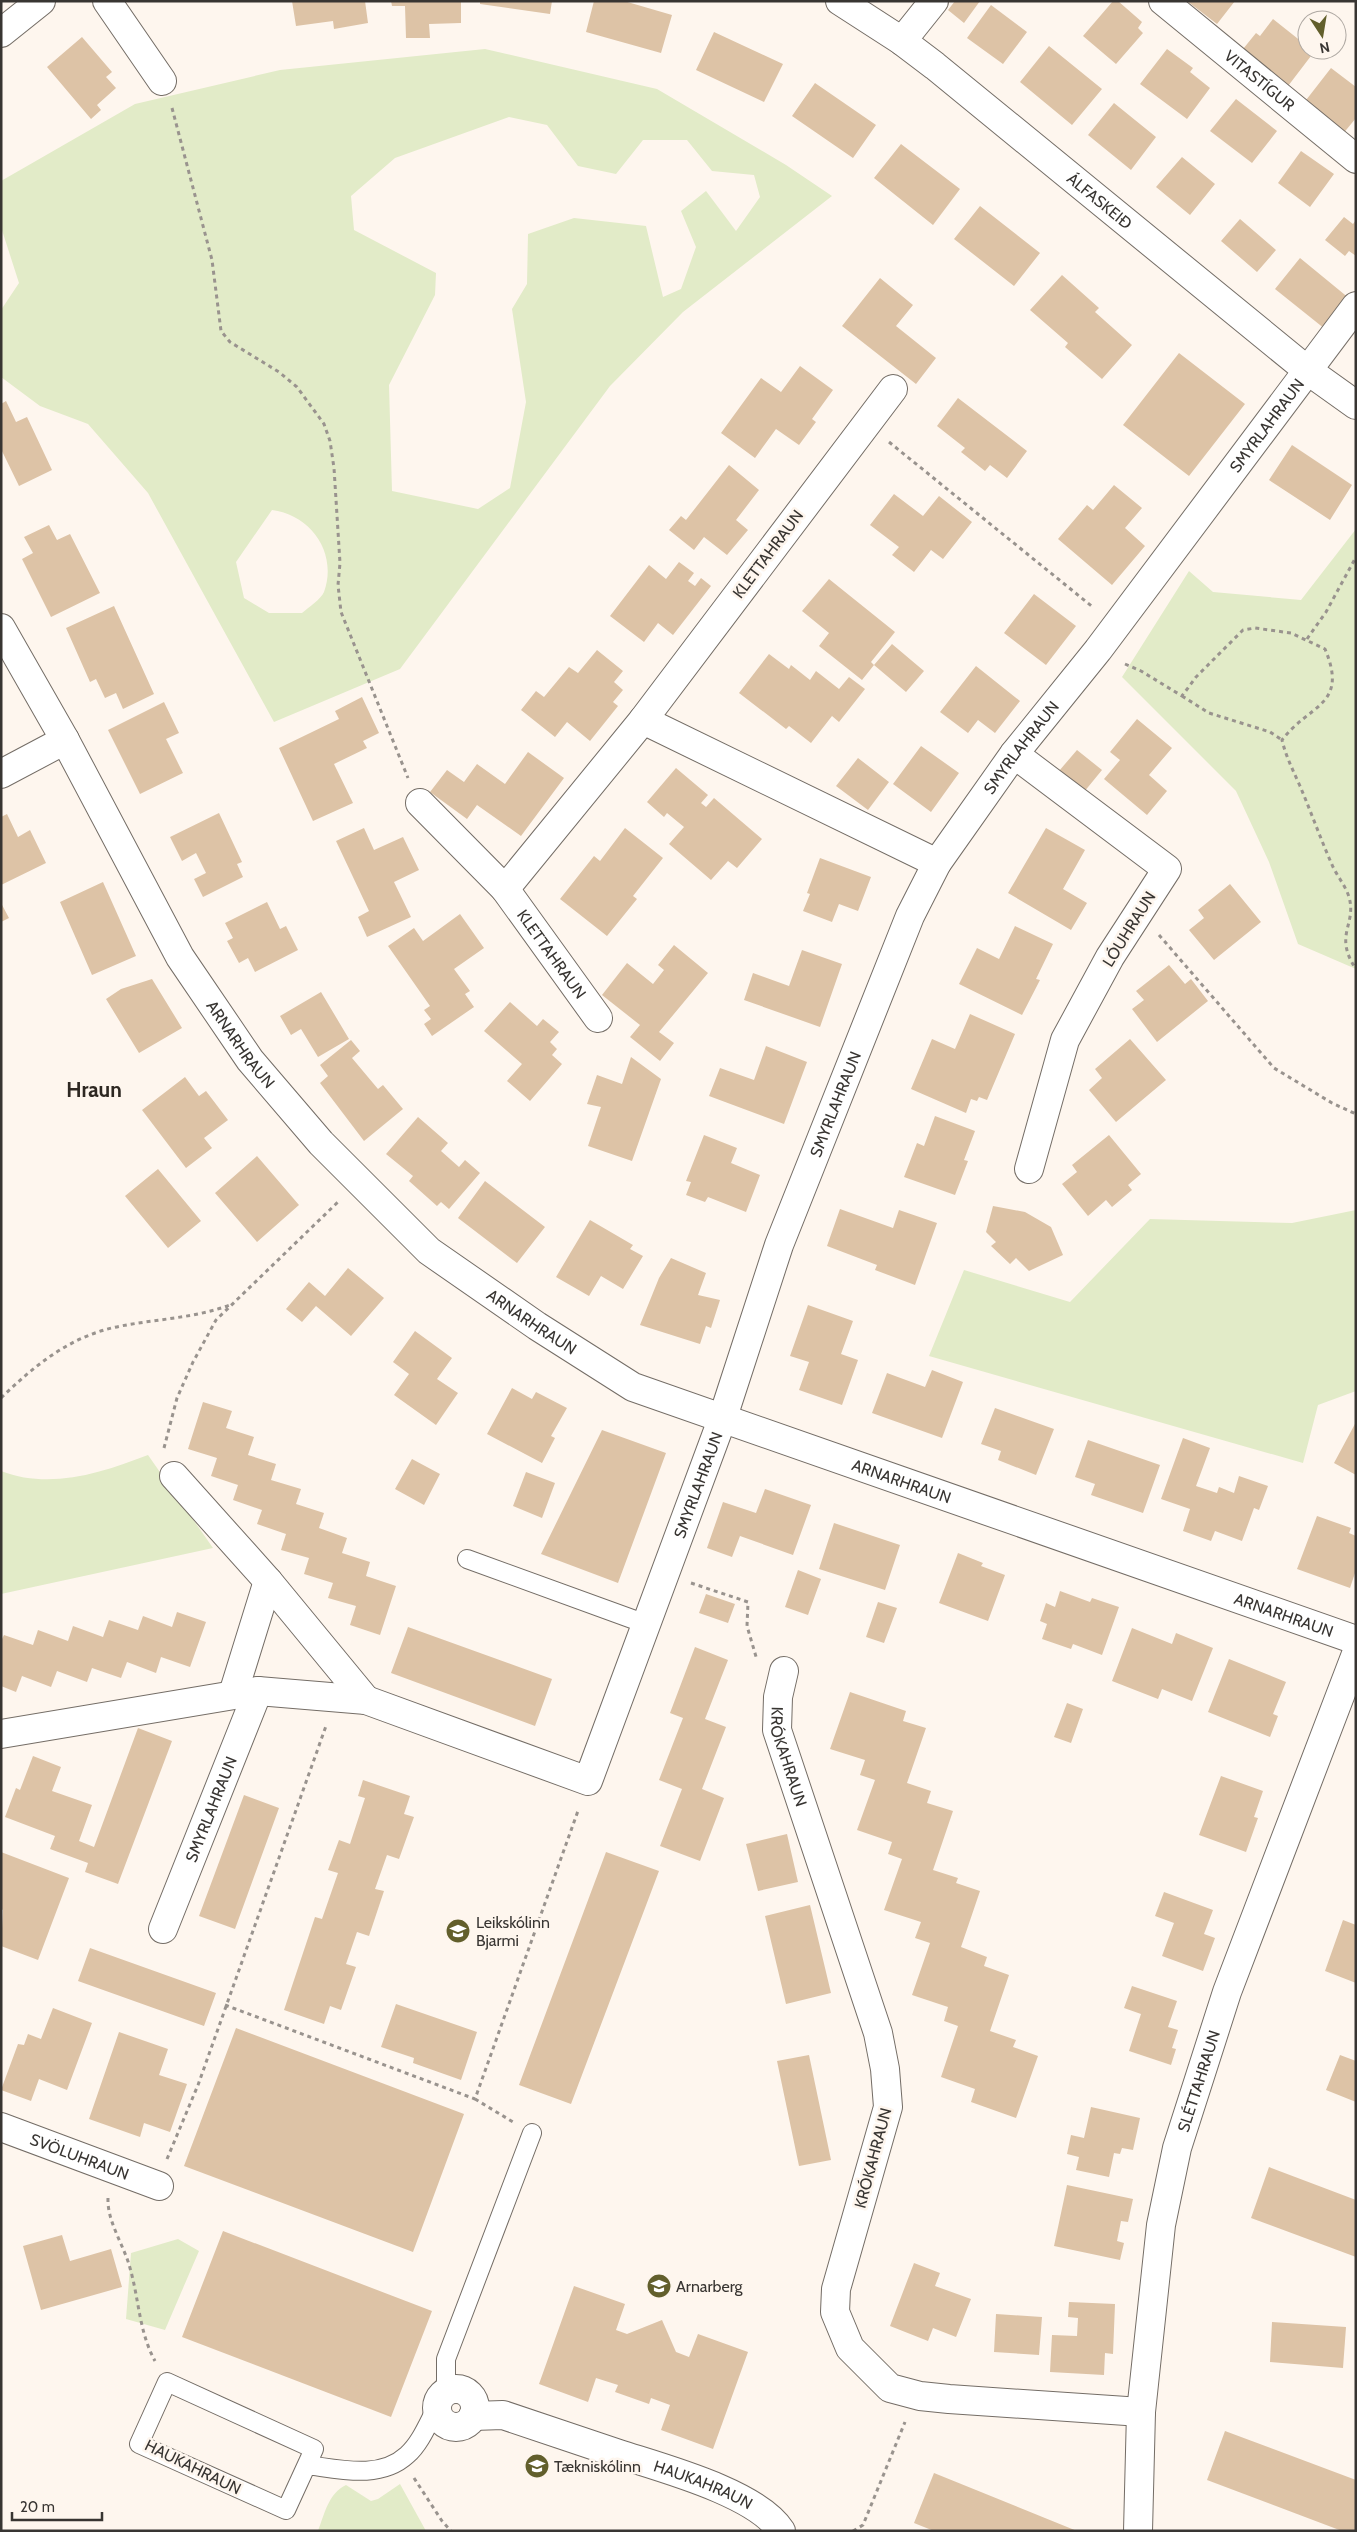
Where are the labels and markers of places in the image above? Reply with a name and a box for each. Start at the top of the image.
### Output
place label: Leikskólinn Bjarmi [476,1913,550,1950]
school or university icon: Leikskólinn Bjarmi [445,1918,471,1944]
school or university icon: Arnarberg [646,2273,672,2299]
place label: Arnarberg [676,2277,744,2296]
school or university icon: Tækniskólinn [524,2453,550,2479]
place label: Tækniskólinn [554,2457,641,2476]

